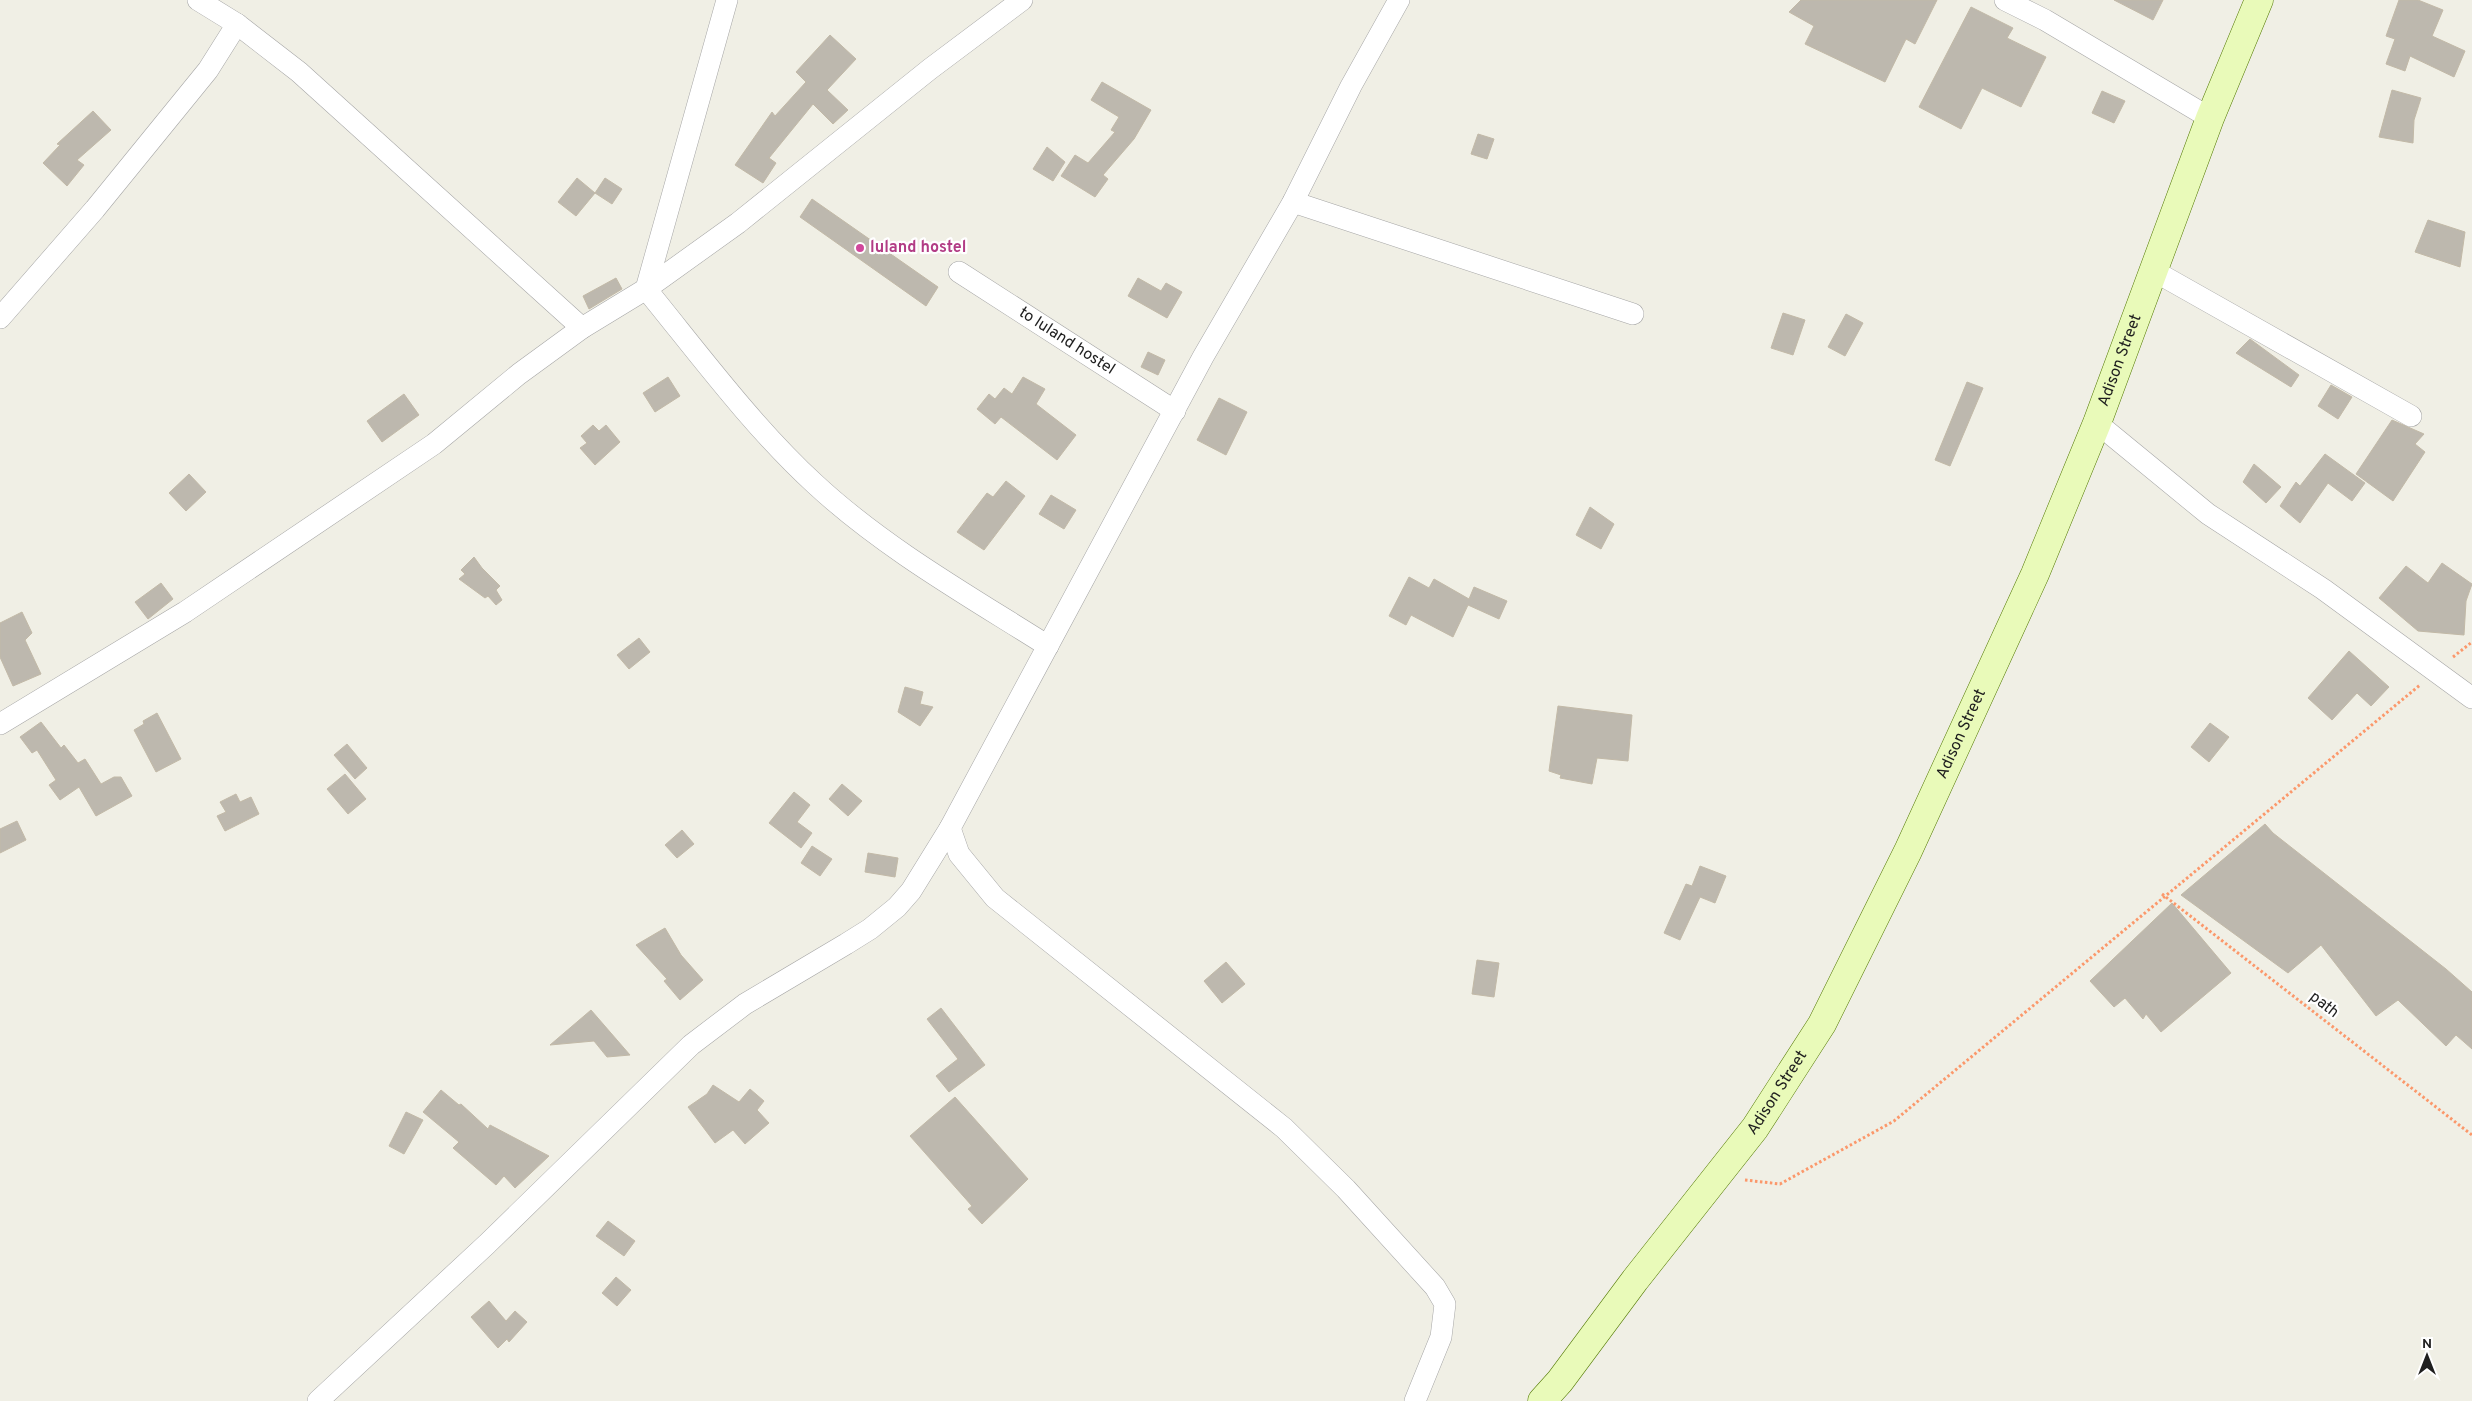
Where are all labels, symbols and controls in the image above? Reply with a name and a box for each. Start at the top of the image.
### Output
place label: luland hostel [870,238,966,258]
marker: luland hostel [854,242,866,254]
street label: to luland hostel [1015,303,1119,380]
street label: Adison Street [2094,311,2146,409]
street label: Adison Street [1932,686,1991,782]
street label: path [2305,987,2343,1023]
street label: Adison Street [1743,1047,1812,1140]
north arrow [2402,1331,2452,1381]
text: N [2422,1336,2432,1353]

